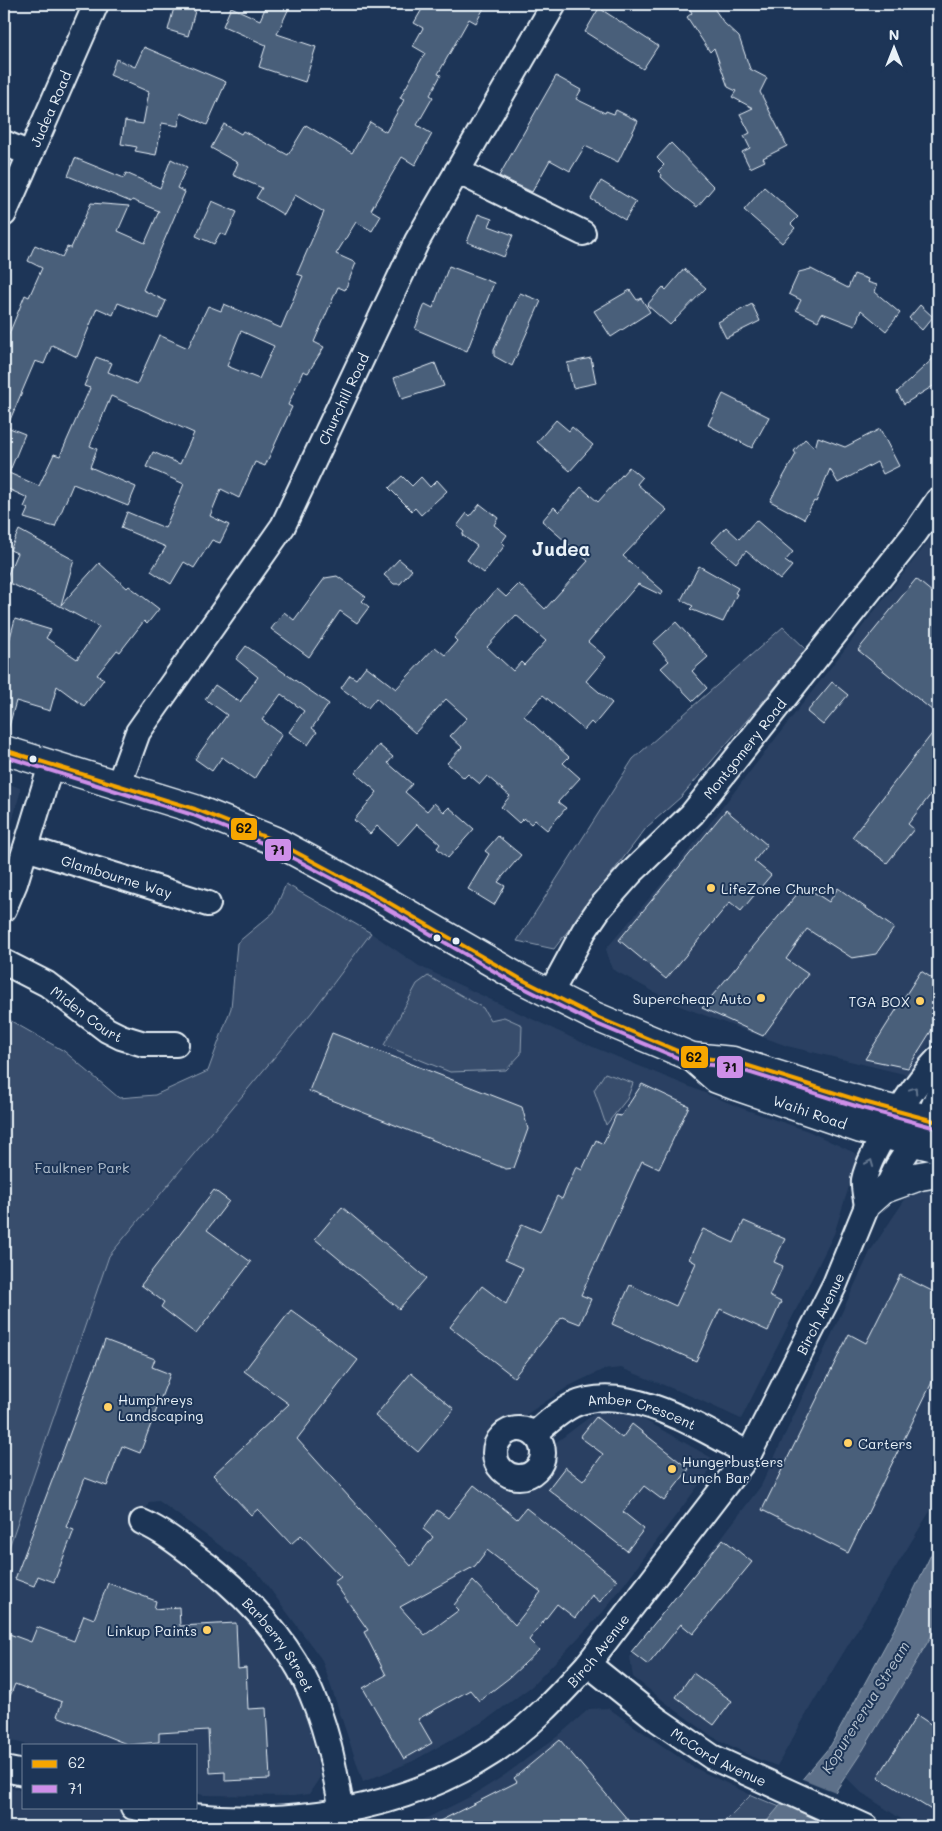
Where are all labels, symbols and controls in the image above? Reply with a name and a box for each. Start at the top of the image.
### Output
north arrow [870,22,920,72]
text: N [889,25,899,44]
street label: Judea Road [25,68,75,150]
street label: Churchill Road [313,349,373,448]
district label: Judea [532,536,590,561]
street label: Montgomery Road [698,694,790,803]
unlabelled marker [28,754,38,764]
line badge: 62 [230,817,258,841]
text: 62 [236,818,252,837]
line badge: 71 [264,838,292,862]
text: 71 [271,840,285,859]
street label: Glambourne Way [59,850,175,902]
place label: LifeZone Church [721,879,834,898]
marker: LifeZone Church [705,882,717,894]
unlabelled marker [432,933,442,943]
unlabelled marker [451,936,461,946]
street label: Miden Court [47,981,126,1046]
place label: Supercheap Auto [633,989,751,1008]
marker: Supercheap Auto [755,992,767,1004]
place label: TGA BOX [849,992,910,1011]
marker: TGA BOX [914,995,926,1007]
line badge: 62 [680,1045,709,1069]
text: 62 [686,1047,702,1066]
line badge: 71 [716,1055,744,1079]
text: 71 [723,1057,737,1076]
one-way arrow [908,1086,917,1096]
street label: Waihi Road [771,1090,850,1133]
park label: Faulkner Park [35,1158,129,1177]
one-way arrow [864,1159,874,1167]
street label: Birch Avenue [791,1270,848,1358]
street label: Amber Crescent [585,1388,700,1434]
place label: Humphreys Landscaping [118,1390,203,1425]
marker: Humphreys Landscaping [102,1401,114,1413]
place label: Carters [858,1434,912,1453]
marker: Carters [842,1437,854,1449]
place label: Hungerbusters Lunch Bar [682,1452,783,1487]
marker: Hungerbusters Lunch Bar [666,1463,678,1475]
street label: Barberry Street [239,1593,319,1695]
street label: Birch Avenue [562,1609,633,1691]
place label: Linkup Paints [107,1621,197,1640]
marker: Linkup Paints [201,1624,213,1636]
water label: Kopurererua Stream [816,1637,914,1777]
street label: McCord Avenue [668,1722,770,1790]
legend [22,1744,198,1808]
text: 62 [68,1752,85,1772]
text: 71 [68,1778,83,1798]

